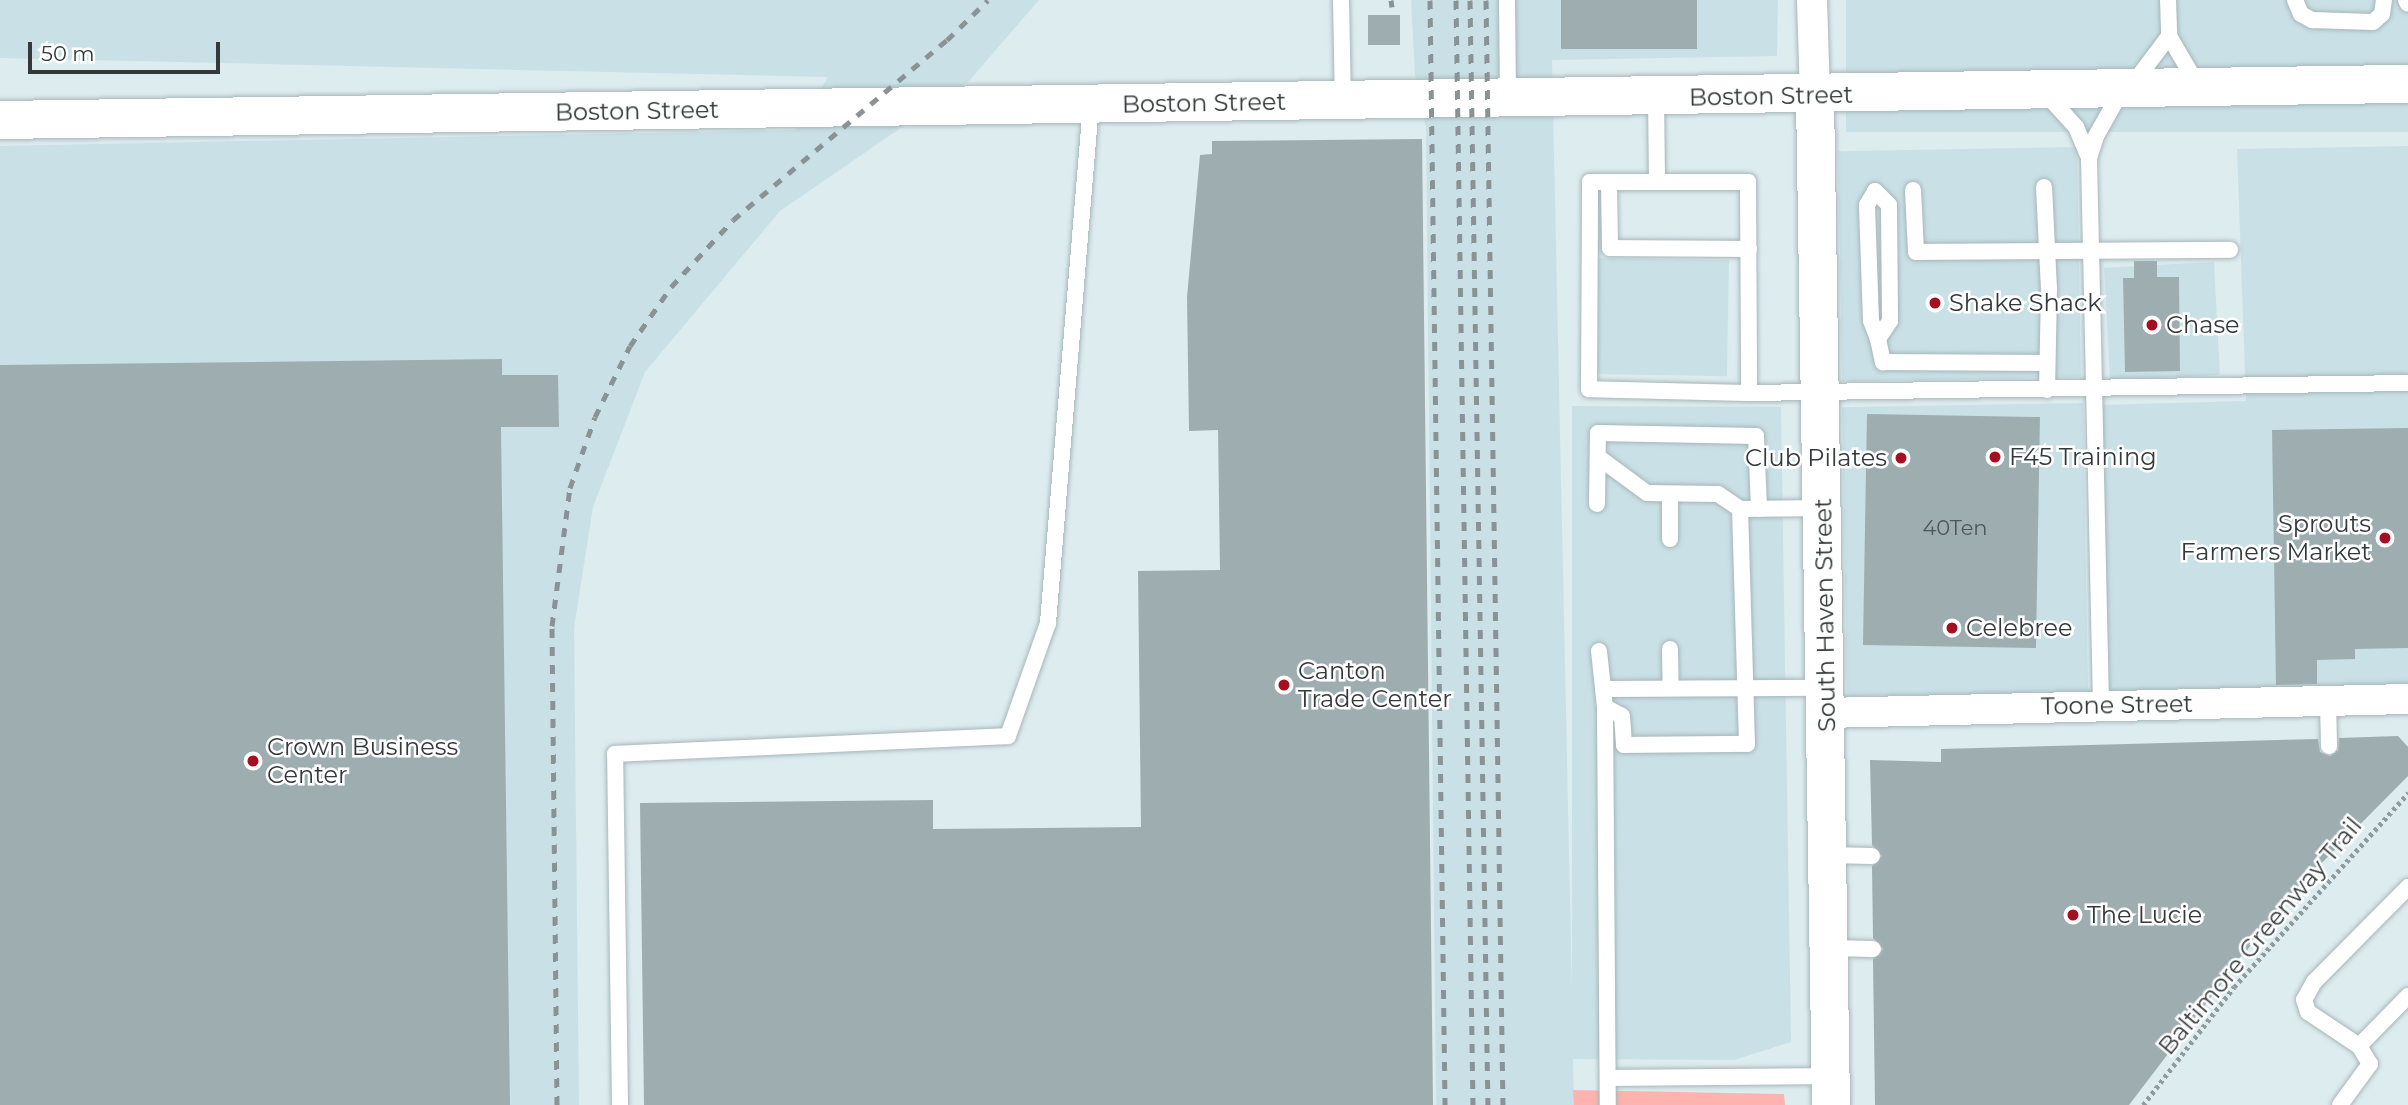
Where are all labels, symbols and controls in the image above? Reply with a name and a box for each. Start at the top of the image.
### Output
scale bar [32,28,224,72]
text: 50 m [41,41,95,66]
street label: Boston Street [1689,80,1853,112]
street label: Boston Street [1122,87,1286,119]
street label: Boston Street [555,95,719,127]
place label: Shake Shack [1949,289,2102,317]
marker: Shake Shack [1927,295,1943,311]
place label: Chase [2166,311,2240,339]
marker: Chase [2144,317,2160,333]
place label: F45 Training [2009,443,2157,471]
place label: Club Pilates [1745,444,1887,472]
marker: F45 Training [1987,449,2003,465]
marker: Club Pilates [1893,450,1909,466]
street label: South Haven Street [1809,498,1841,732]
place label: Sprouts Farmers Market [2181,510,2371,566]
house number: 40Ten [1922,515,1988,541]
marker: Sprouts Farmers Market [2377,530,2393,546]
place label: Celebree [1966,614,2073,642]
marker: Celebree [1944,620,1960,636]
place label: Canton Trade Center [1298,657,1452,713]
marker: Canton Trade Center [1276,677,1292,693]
street label: Toone Street [2041,689,2193,721]
place label: Crown Business Center [267,733,458,789]
marker: Crown Business Center [245,753,261,769]
street label: Baltimore Greenway Trail [2152,811,2368,1061]
place label: The Lucie [2087,901,2202,929]
marker: The Lucie [2065,907,2081,923]

